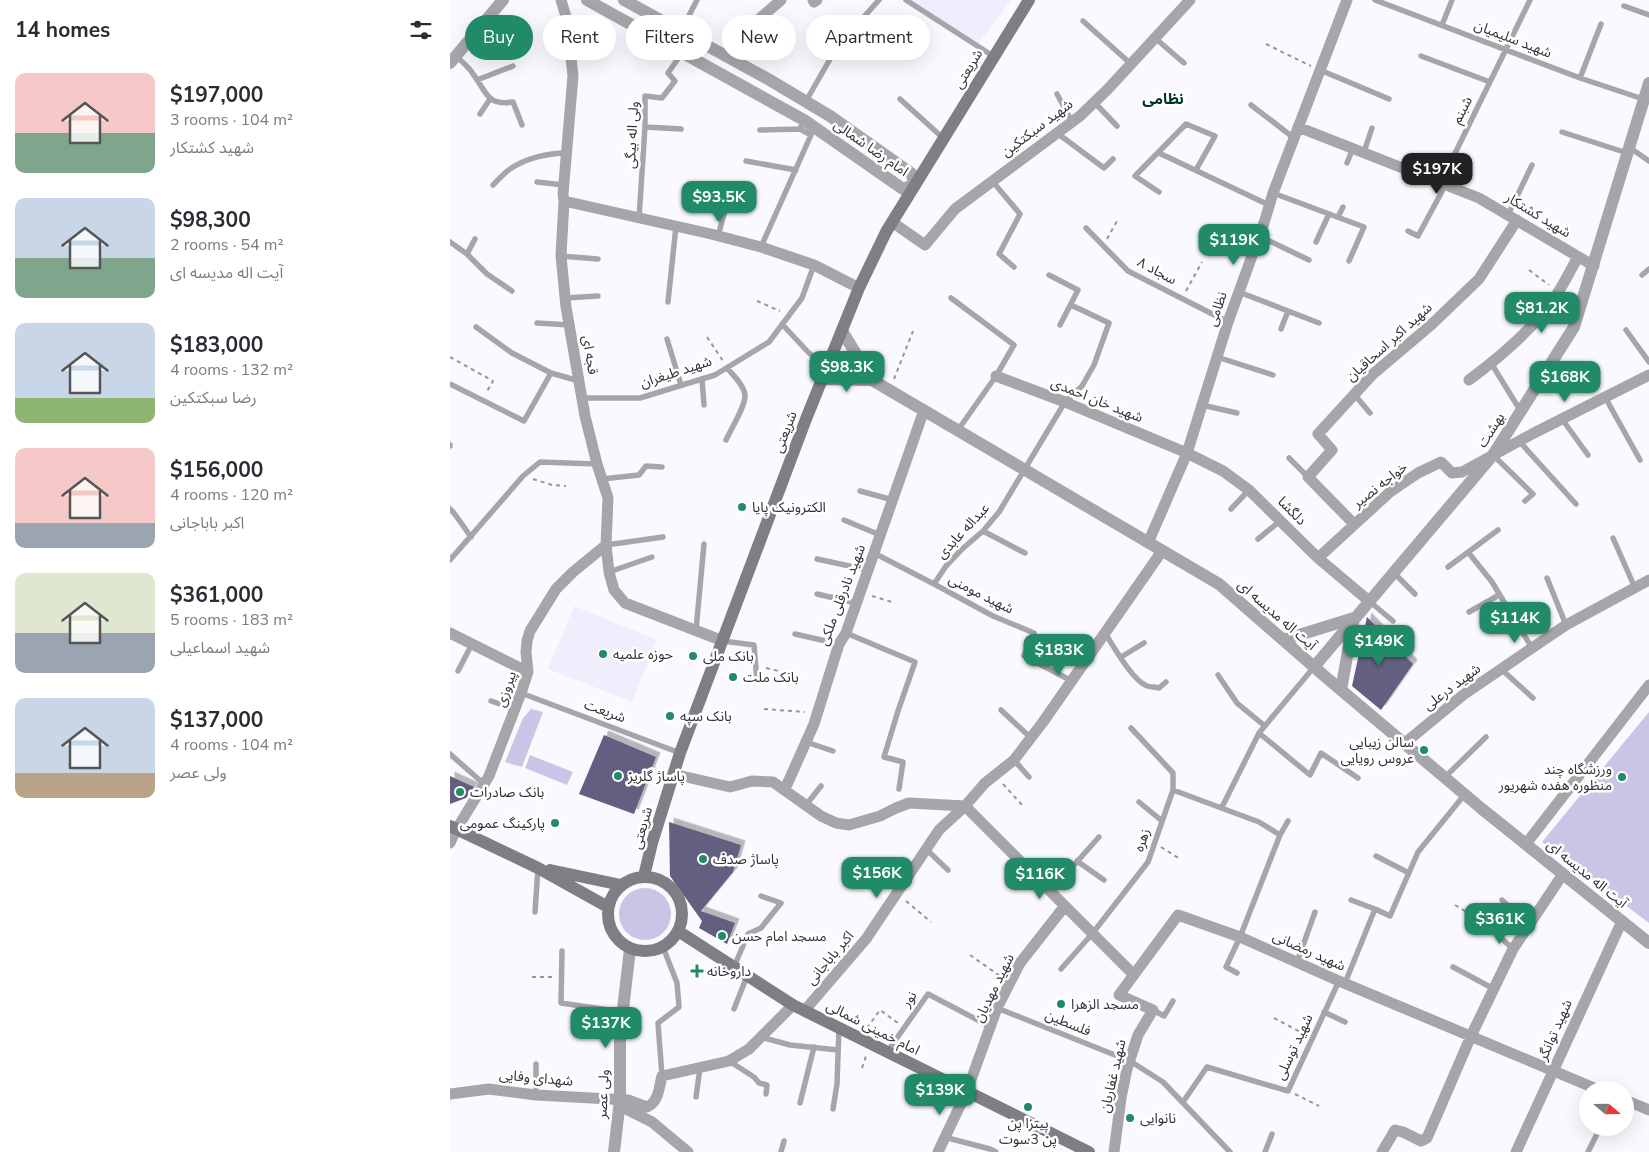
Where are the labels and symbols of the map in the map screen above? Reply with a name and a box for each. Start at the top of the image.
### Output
street label: شهید سلیمیان [1471,15,1555,63]
street label: شریعتی [949,46,987,92]
district label: نظامی [1142,89,1184,109]
street label: شبنم [1447,93,1478,127]
street label: شهید سبکتکین [997,95,1077,161]
street label: ولی اله بیگی [621,101,643,169]
street label: امام رضا شمالی [829,115,912,182]
pin: $197K [1402,152,1472,195]
pin: $93.5K [678,180,760,223]
street label: شهید کشتکار [1501,187,1574,242]
pin: $119K [1199,224,1269,266]
street label: سجاد ۸ [1134,253,1180,289]
street label: نظامی [1202,289,1232,329]
pin: $81.2K [1501,292,1583,334]
street label: شهید اکبر اسحاقیان [1342,298,1436,386]
street label: قجه ای [578,334,602,376]
pin: $98.3K [806,350,888,393]
street label: شهید طیغران [638,351,714,393]
pin: $168K [1530,360,1600,403]
street label: شهید خان احمدی [1048,373,1146,427]
street label: شریعتی [768,408,802,456]
street label: بهشت [1473,409,1509,451]
street label: خواجه نصیر [1348,458,1411,513]
street label: دلگشا [1273,492,1311,530]
place label: الکترونیک پایا [752,498,826,517]
street label: عبداله عابدی [932,499,994,563]
marker: الکترونیک پایا [736,501,748,513]
street label: شهید نادرقلی ملکی [814,542,870,648]
street label: شهید مومنی [945,569,1017,619]
street label: آیت اله مدیسه ای [1233,575,1321,655]
pin: $114K [1480,602,1550,644]
pin: $149K [1344,624,1414,667]
pin: $183K [1024,634,1094,676]
place label: حوزه علمیه [613,645,673,664]
place label: بانک ملی [703,647,754,666]
marker: حوزه علمیه [597,648,609,660]
marker: بانک ملی [687,650,699,662]
street label: شهید درعلی [1419,659,1485,715]
street label: پیروزی [491,668,521,710]
place label: بانک ملت [743,668,799,687]
marker: بانک ملت [727,671,739,683]
street label: شریعت [582,695,628,727]
place label: بانک سپه [680,707,732,726]
marker: بانک سپه [664,710,676,722]
place label: سالن زیبایی عروس رویایی [1340,733,1414,768]
marker: سالن زیبایی عروس رویایی [1418,744,1430,756]
place label: ورزشگاه چند منظوره هفده شهریور [1498,760,1612,795]
place label: پاساژ گلریز [627,767,685,786]
marker: پاساژ گلریز [612,770,624,782]
marker: ورزشگاه چند منظوره هفده شهریور [1616,771,1628,783]
place label: بانک صادرات [470,783,545,802]
marker: بانک صادرات [454,786,466,798]
street label: شریعتی [627,805,657,851]
place label: پارکینگ عمومی [460,814,545,833]
marker: پارکینگ عمومی [549,817,561,829]
street label: زهره [1129,826,1155,854]
street label: آیت اله مدیسه ای [1543,835,1632,913]
place label: پاساژ صدف [713,850,779,869]
marker: پاساژ صدف [697,853,709,865]
pin: $156K [842,856,912,899]
pin: $116K [1005,858,1075,900]
pin: $361K [1465,902,1535,945]
place label: مسجد امام حسن [732,927,827,947]
street label: اکبر باباجانی [802,927,858,989]
street label: شهید رمضانی [1270,927,1348,975]
marker: مسجد امام حسن [716,930,728,942]
street label: شهید مهدیان [969,951,1019,1025]
place label: داروخانه [707,962,752,981]
marker: داروخانه [691,965,703,977]
street label: نور [896,987,921,1012]
place label: مسجد الزهرا [1071,995,1139,1014]
street label: امام خمینی شمالی [823,996,923,1061]
street label: شهید توانگر [1533,996,1577,1064]
marker: مسجد الزهرا [1055,998,1067,1010]
street label: فلسطین [1042,1005,1094,1041]
pin: $137K [571,1006,641,1049]
street label: شهید توسلی [1270,1011,1318,1083]
street label: شهید غفاریان [1095,1037,1131,1115]
street label: شهدای وفایی [498,1065,574,1091]
street label: ولی عصر [592,1069,614,1120]
pin: $139K [905,1074,975,1116]
north arrow [1579,1081,1634,1136]
marker: پیتزا پن پن 3سوت [1022,1101,1034,1113]
place label: نانوایی [1140,1109,1176,1128]
marker: نانوایی [1124,1112,1136,1124]
place label: پیتزا پن پن 3سوت [999,1114,1057,1149]

